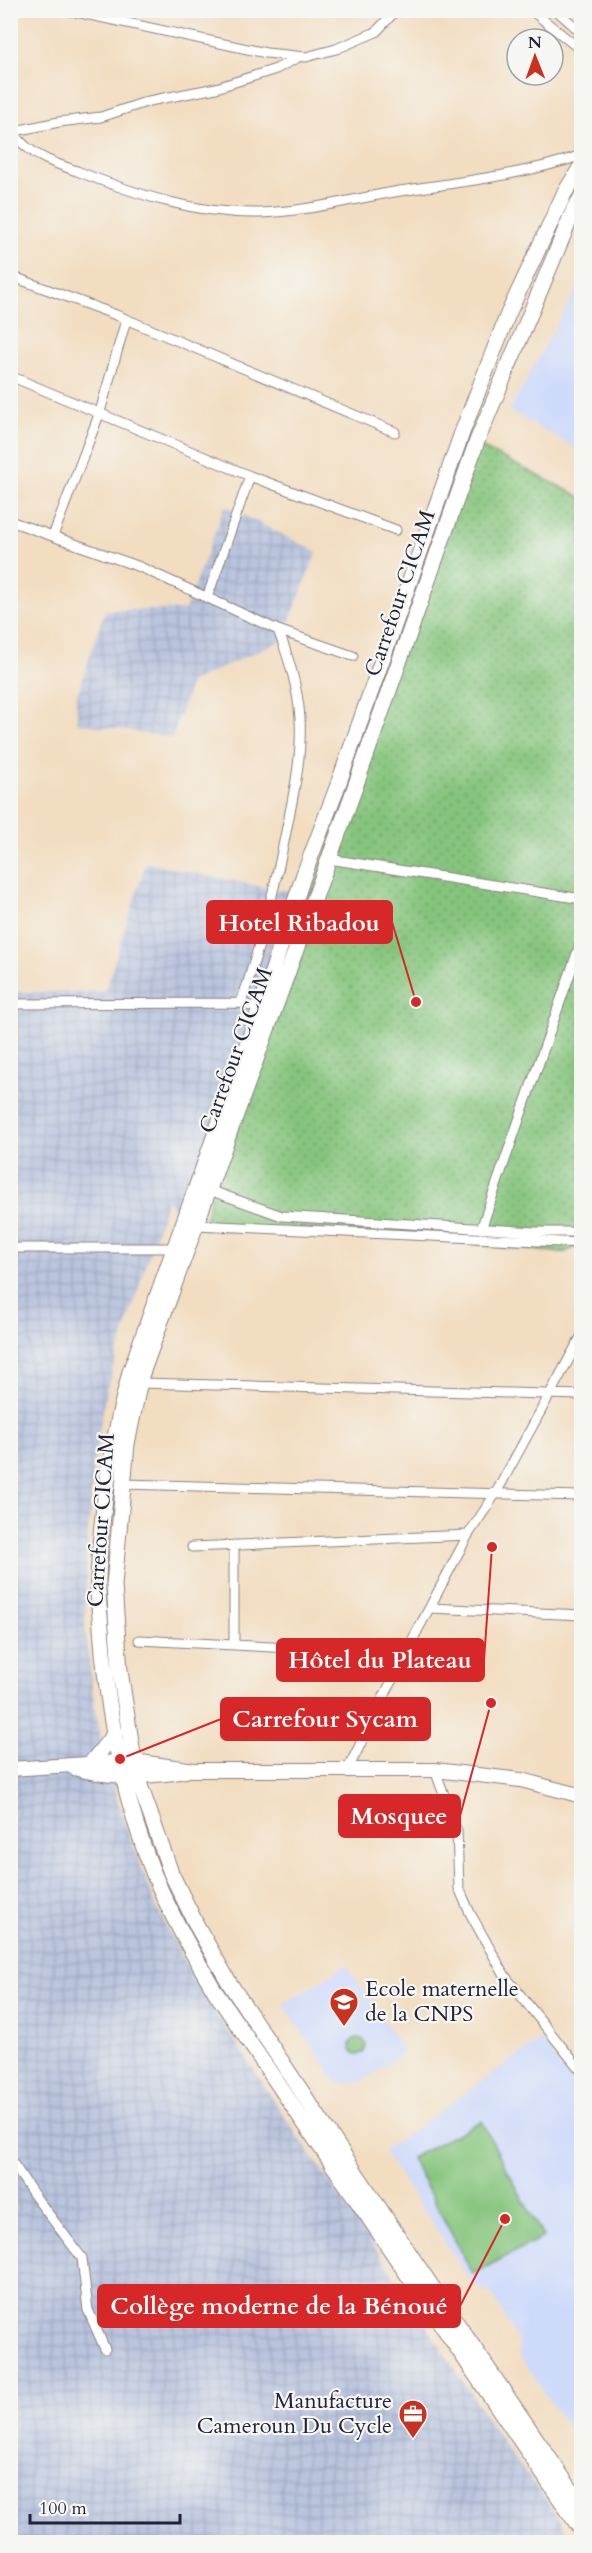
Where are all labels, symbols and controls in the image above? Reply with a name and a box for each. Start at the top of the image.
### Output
north arrow [505,27,565,87]
text: N [528,32,542,54]
street label: Carrefour CICAM [357,505,443,680]
callout: Hotel Ribadou [207,901,392,943]
text: Hotel Ribadou [218,907,380,940]
street label: Carrefour CICAM [192,963,280,1137]
street label: Carrefour CICAM [80,1432,122,1608]
callout: Hôtel du Plateau [277,1639,484,1681]
text: Hôtel du Plateau [288,1644,472,1677]
callout: Carrefour Sycam [221,1698,430,1740]
text: Carrefour Sycam [232,1703,419,1736]
callout: Mosquee [339,1795,460,1837]
text: Mosquee [351,1800,447,1833]
place label: Ecole maternelle de la CNPS [365,1974,519,2029]
school or university icon: Ecole maternelle de la CNPS [328,1986,360,2028]
callout: Collège moderne de la Bénoué [98,2285,460,2327]
text: Collège moderne de la Bénoué [110,2290,448,2323]
place label: Manufacture Cameroun Du Cycle [197,2386,392,2441]
office icon: Manufacture Cameroun Du Cycle [397,2398,429,2440]
scale bar [30,2487,180,2525]
text: 100 m [39,2496,87,2521]

